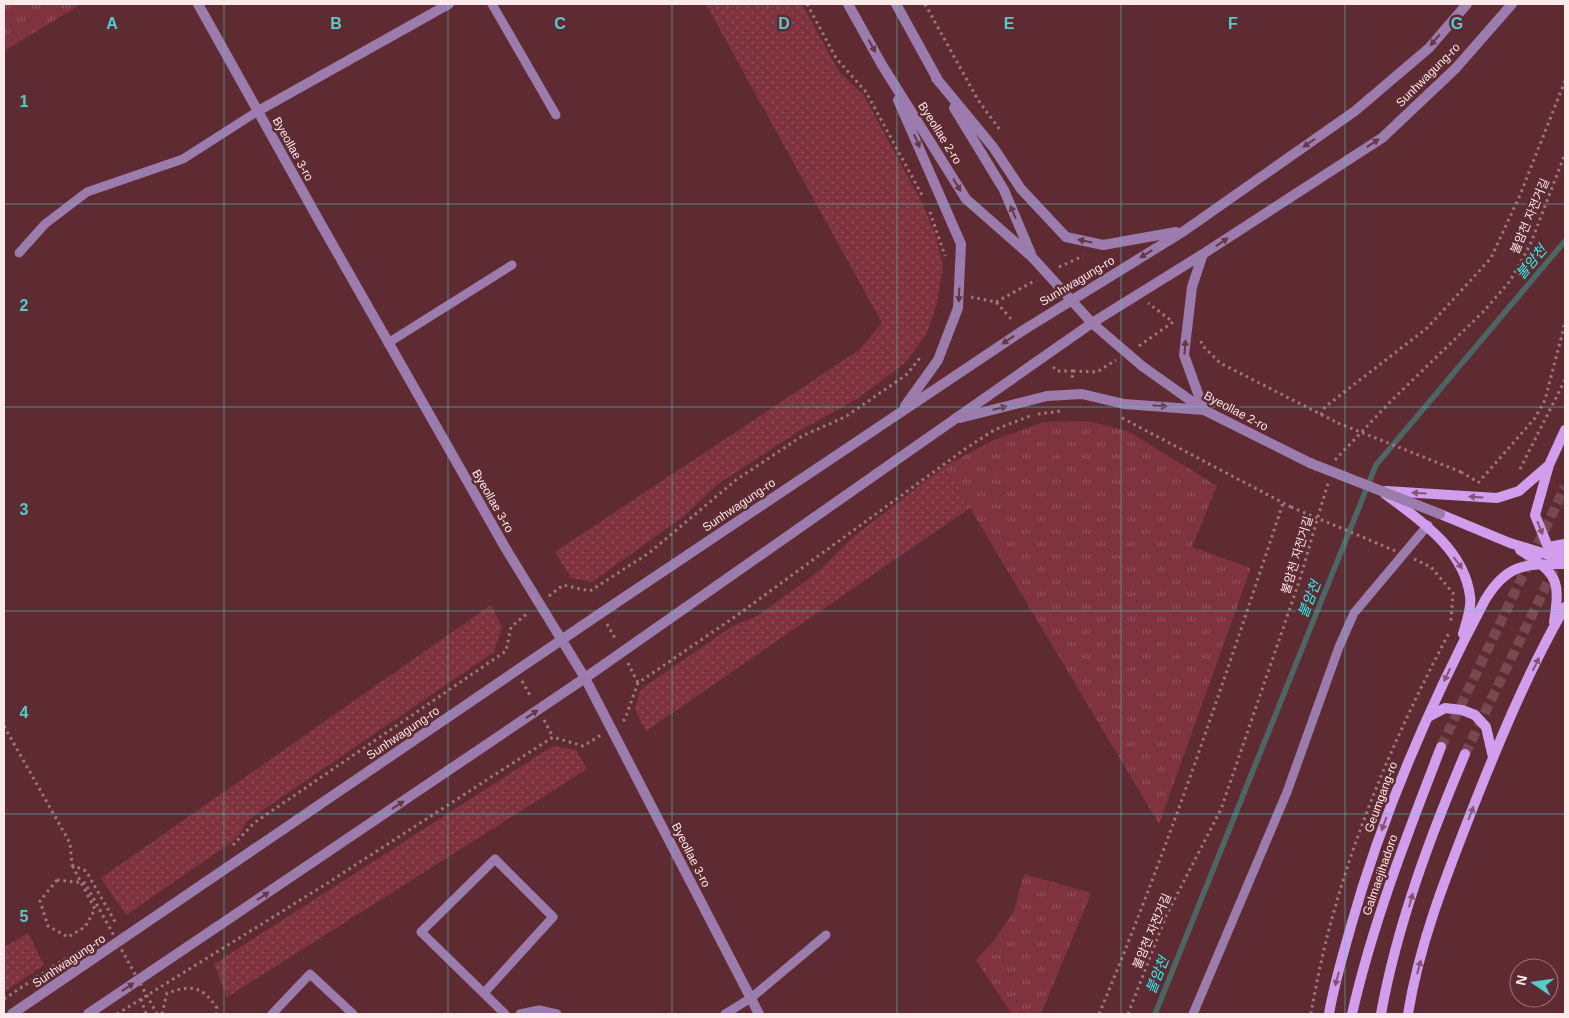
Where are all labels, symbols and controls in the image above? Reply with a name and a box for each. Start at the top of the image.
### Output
text: A [106,15,118,32]
text: B [330,15,342,32]
text: C [554,15,566,32]
text: D [778,15,790,32]
text: E [1004,15,1015,32]
text: F [1228,15,1238,32]
text: G [1451,15,1463,32]
one-way arrow [1429,34,1441,46]
one-way arrow [868,39,876,54]
street label: Sunhwagung-ro [1393,40,1463,110]
text: 1 [20,93,29,110]
street label: Byeollae 2-ro [915,99,965,167]
street label: Byeollae 3-ro [270,115,316,184]
one-way arrow [913,134,921,149]
one-way arrow [1302,138,1316,148]
one-way arrow [1366,139,1380,148]
street label: 불암천 자전거길 [1508,176,1552,256]
one-way arrow [953,178,962,191]
one-way arrow [1009,205,1017,219]
one-way arrow [1077,237,1092,245]
one-way arrow [1215,237,1229,247]
water label: 불암천 [1512,241,1550,282]
one-way arrow [1139,249,1152,258]
street label: Sunhwagung-ro [1037,253,1117,309]
one-way arrow [954,287,962,303]
text: 2 [20,297,29,314]
one-way arrow [1001,335,1015,345]
one-way arrow [1181,339,1189,355]
street label: Byeollae 2-ro [1201,388,1271,434]
one-way arrow [1152,403,1168,411]
one-way arrow [993,404,1008,412]
street label: Byeollae 3-ro [469,467,517,535]
street label: Sunhwagung-ro [700,475,778,534]
one-way arrow [1410,489,1426,497]
one-way arrow [1468,492,1484,500]
text: 3 [20,501,29,518]
street label: 불암천 자전거길 [1279,514,1315,596]
one-way arrow [1536,521,1544,536]
one-way arrow [1453,556,1464,569]
water label: 불암천 [1294,577,1324,620]
one-way arrow [1532,657,1540,671]
one-way arrow [1443,667,1452,682]
street label: Sunhwagung-ro [364,703,442,762]
text: 4 [20,704,29,721]
one-way arrow [526,709,539,719]
street label: Geumgang-ro [1362,760,1400,834]
one-way arrow [391,800,405,810]
one-way arrow [1467,805,1475,820]
one-way arrow [1380,817,1388,832]
street label: Byeollae 3-ro [669,820,713,890]
street label: Galmaejihadoro [1360,832,1401,917]
one-way arrow [256,891,270,901]
street label: 불암천 자전거길 [1130,891,1174,971]
one-way arrow [1407,892,1415,907]
text: 5 [20,908,29,925]
street label: Sunhwagung-ro [30,931,108,990]
water label: 불암천 [1142,953,1172,996]
north arrow [1509,958,1559,1008]
one-way arrow [1415,959,1423,974]
one-way arrow [1332,972,1340,987]
text: N [1512,973,1530,987]
one-way arrow [122,982,135,992]

